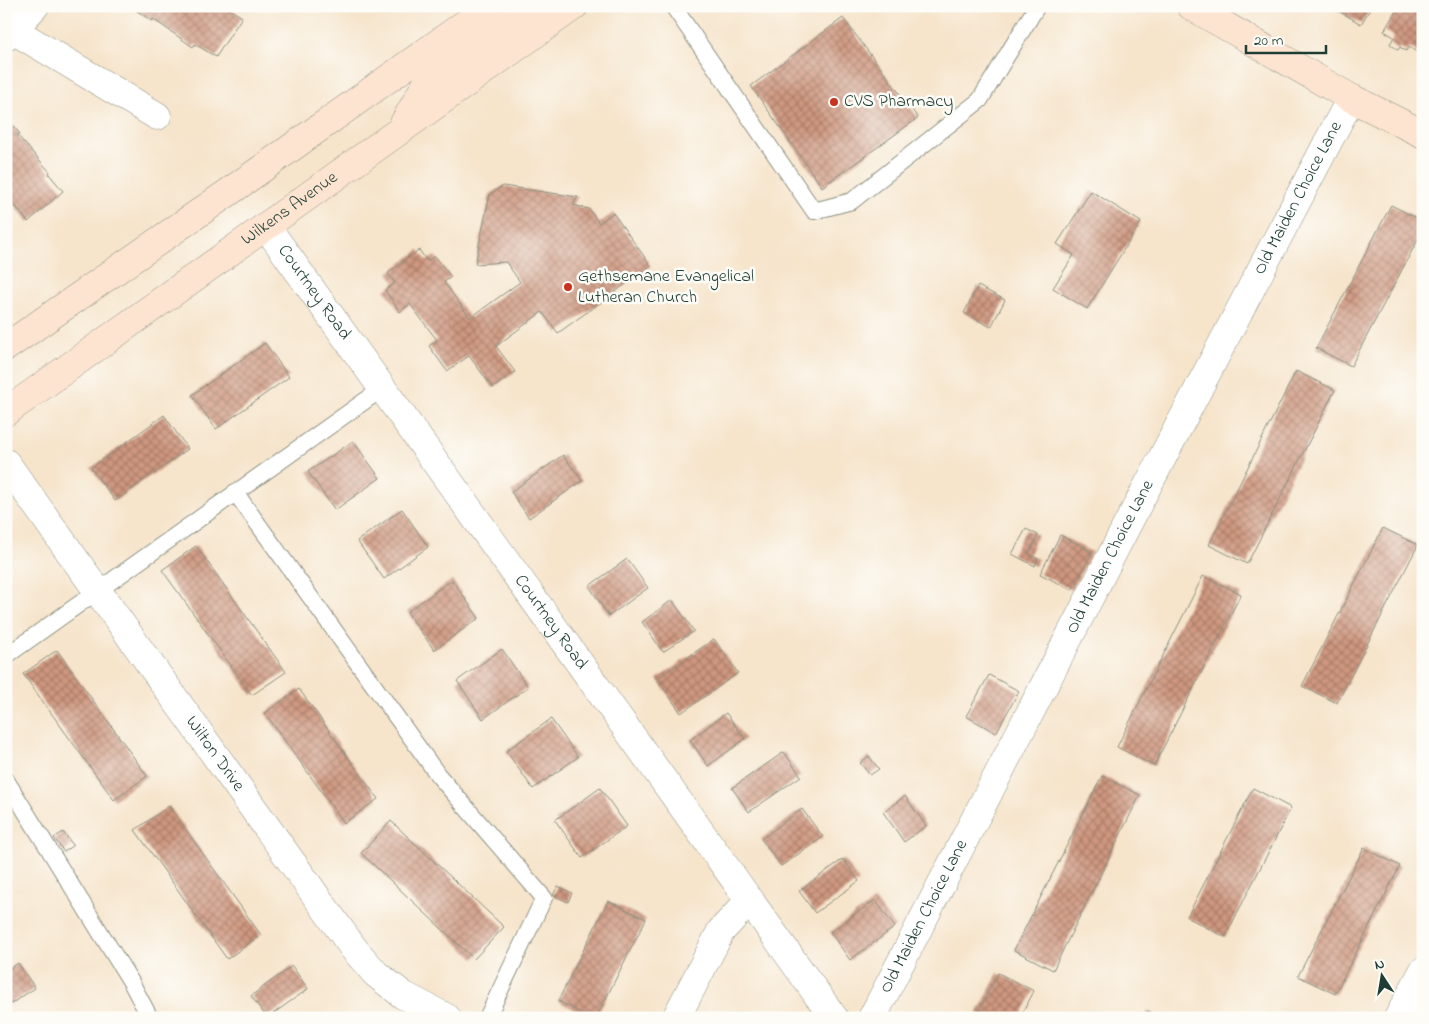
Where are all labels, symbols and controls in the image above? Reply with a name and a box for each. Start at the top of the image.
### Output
scale bar [1246,22,1326,54]
text: 20 m [1254,30,1284,52]
place label: CVS Pharmacy [844,89,953,115]
marker: CVS Pharmacy [828,96,840,108]
street label: Old Maiden Choice Lane [1247,116,1350,280]
street label: Wilkens Avenue [236,165,344,253]
street label: Courtney Road [271,240,357,346]
place label: Gethsemane Evangelical Lutheran Church [578,264,754,311]
marker: Gethsemane Evangelical Lutheran Church [562,281,574,293]
street label: Old Maiden Choice Lane [1060,475,1162,639]
street label: Courtney Road [507,570,594,676]
street label: Wilton Drive [178,711,251,798]
street label: Old Maiden Choice Lane [874,834,975,998]
north arrow [1356,952,1406,1002]
text: N [1373,953,1386,976]

